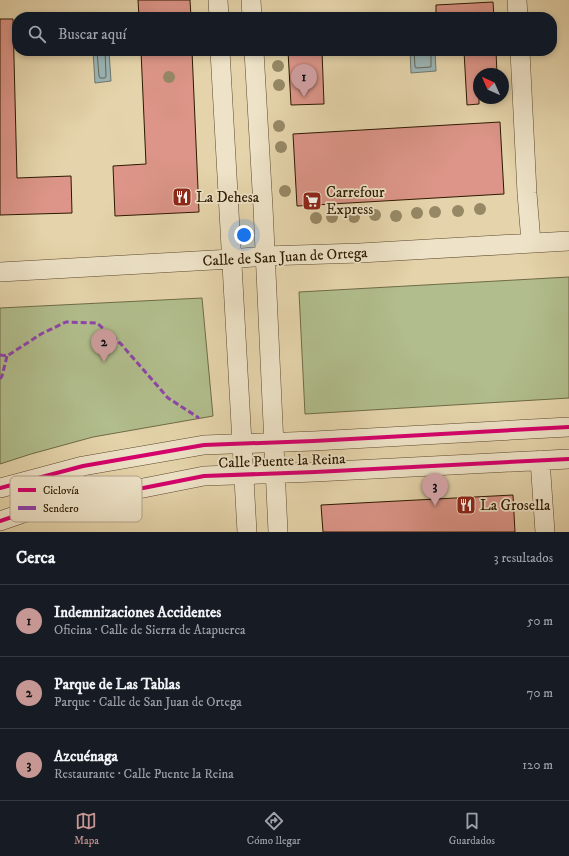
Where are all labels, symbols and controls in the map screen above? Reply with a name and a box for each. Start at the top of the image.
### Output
search box [12,12,557,56]
icon: search [26,23,48,45]
text: Buscar aquí [58,25,126,44]
pin: 1 [291,64,317,97]
north arrow [473,68,509,104]
place label: Carrefour Express [326,183,385,219]
restaurant icon: La Dehesa [171,186,193,208]
place label: La Dehesa [196,188,260,207]
supermarket icon: Carrefour Express [301,190,323,212]
your location [234,225,254,245]
street label: Calle de San Juan de Ortega [202,243,369,271]
pin: 2 [91,329,117,362]
street label: Calle Puente la Reina [218,449,346,473]
pin: 3 [422,473,448,506]
legend [10,476,142,522]
text: Ciclovía [43,484,79,498]
restaurant icon: La Grosella [455,494,477,516]
place label: La Grosella [480,496,551,515]
text: Sendero [43,502,79,516]
text: Cerca [16,547,55,569]
text: 3 resultados [494,550,553,566]
text: Indemnizaciones Accidentes [54,603,221,622]
text: 1 [27,613,31,629]
text: 50 m [527,613,553,629]
text: Oficina · Calle de Sierra de Atapuerca [54,622,246,638]
text: Parque de Las Tablas [54,675,180,694]
text: 2 [26,685,32,701]
text: 70 m [527,685,553,701]
text: Parque · Calle de San Juan de Ortega [54,694,242,710]
text: Azcuénaga [54,747,118,766]
text: 3 [27,757,31,773]
text: 120 m [522,757,553,773]
text: Restaurante · Calle Puente la Reina [54,766,234,782]
tab: Mapa [74,810,99,848]
tab: Cómo llegar [247,810,301,848]
tab: Guardados [449,810,495,848]

